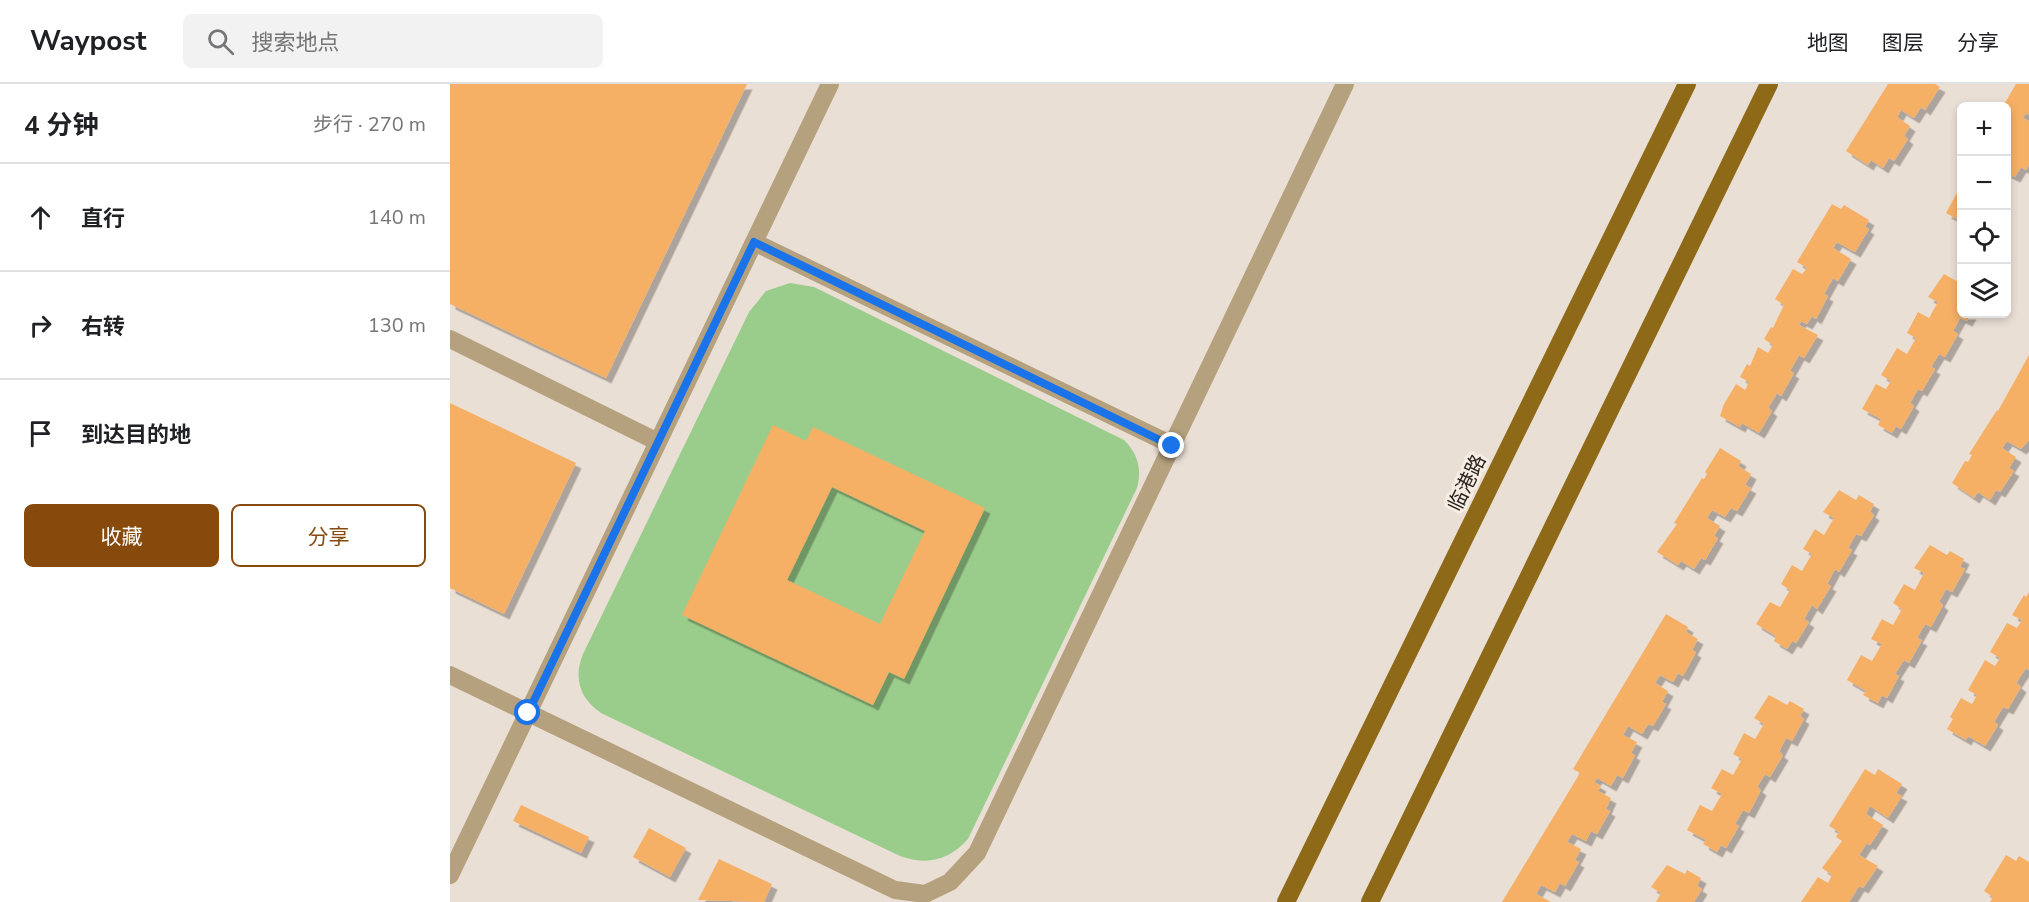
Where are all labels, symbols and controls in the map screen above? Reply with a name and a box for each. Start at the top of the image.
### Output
search box [183,14,603,68]
text: Waypost [30,22,147,60]
icon: search [204,25,237,58]
text: 搜索地点 [252,28,340,58]
text: 地图 [1807,29,1849,57]
text: 图层 [1882,29,1924,57]
text: 分享 [1957,29,1999,57]
map controls [1957,102,2011,318]
button: + [1957,102,2011,156]
text: 4 分钟 [24,108,99,143]
text: 步行 · 270 m [313,111,426,138]
button: − [1957,156,2011,210]
icon: ahead [24,201,57,234]
text: 直行 [81,204,125,234]
text: 140 m [368,204,426,231]
button: locate [1957,210,2011,264]
button: layers [1957,264,2011,318]
icon: right [24,309,57,342]
text: 右转 [81,312,125,342]
text: 130 m [368,312,426,339]
icon: arrive [24,417,57,450]
text: 到达目的地 [81,420,191,450]
route end [1158,432,1184,458]
street label: 临港路 [1442,450,1492,516]
button: 收藏 [24,504,219,567]
button: 分享 [231,504,426,567]
route start [514,699,540,725]

